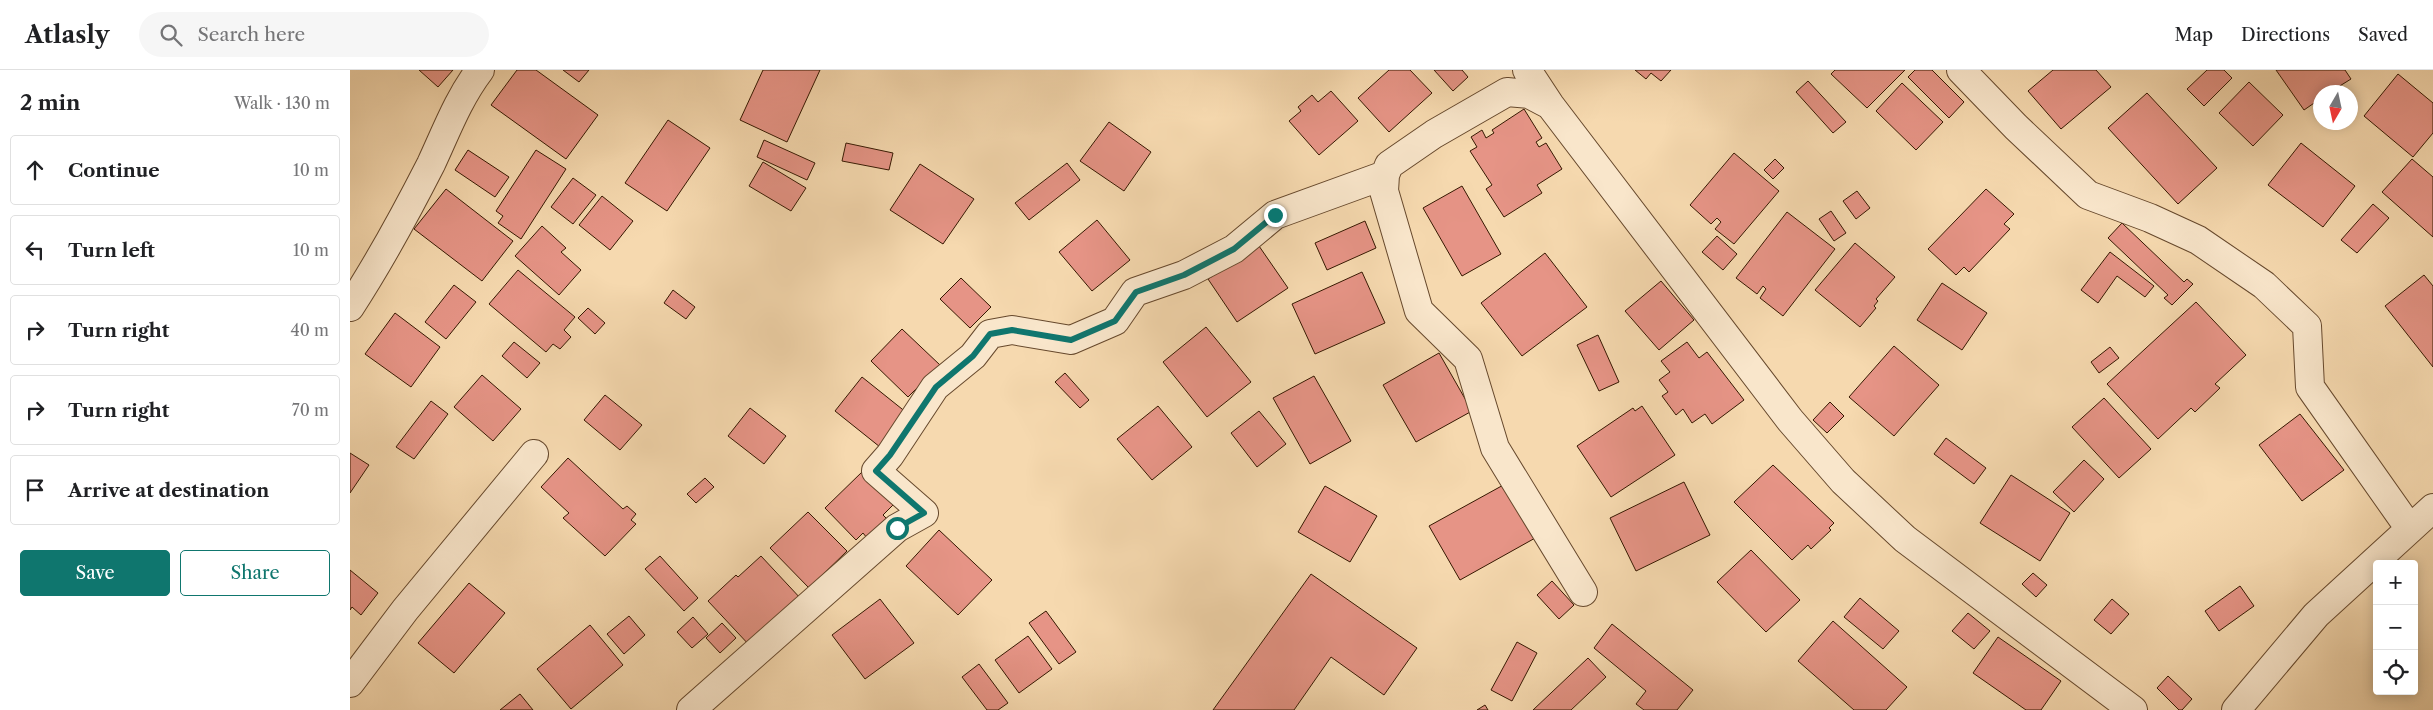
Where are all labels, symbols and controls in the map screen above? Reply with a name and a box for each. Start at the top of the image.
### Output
search box [139,12,489,57]
text: Atlasly [25,20,109,49]
icon: search [157,21,185,49]
text: Search here [197,23,305,46]
text: Map [2174,24,2213,46]
text: Directions [2241,24,2330,46]
text: Saved [2358,24,2408,46]
north arrow [2313,85,2358,130]
text: 2 min [20,90,80,115]
text: Walk · 130 m [234,93,330,113]
icon: ahead [21,156,49,184]
text: Continue [68,159,160,182]
text: 10 m [293,160,329,180]
route end [1264,204,1287,227]
icon: left [21,236,49,264]
text: Turn left [68,239,155,262]
text: 10 m [293,240,329,260]
icon: right [21,316,49,344]
text: Turn right [68,319,169,342]
text: 40 m [290,320,329,340]
icon: right [21,396,49,424]
text: Turn right [68,399,169,422]
text: 70 m [292,400,329,420]
icon: arrive [21,476,49,504]
text: Arrive at destination [68,479,269,502]
route start [886,517,909,540]
button: Save [20,550,170,596]
button: Share [180,550,330,596]
map controls [2373,560,2418,695]
button: + [2373,560,2418,605]
button: − [2373,605,2418,650]
button: locate [2373,650,2418,695]

